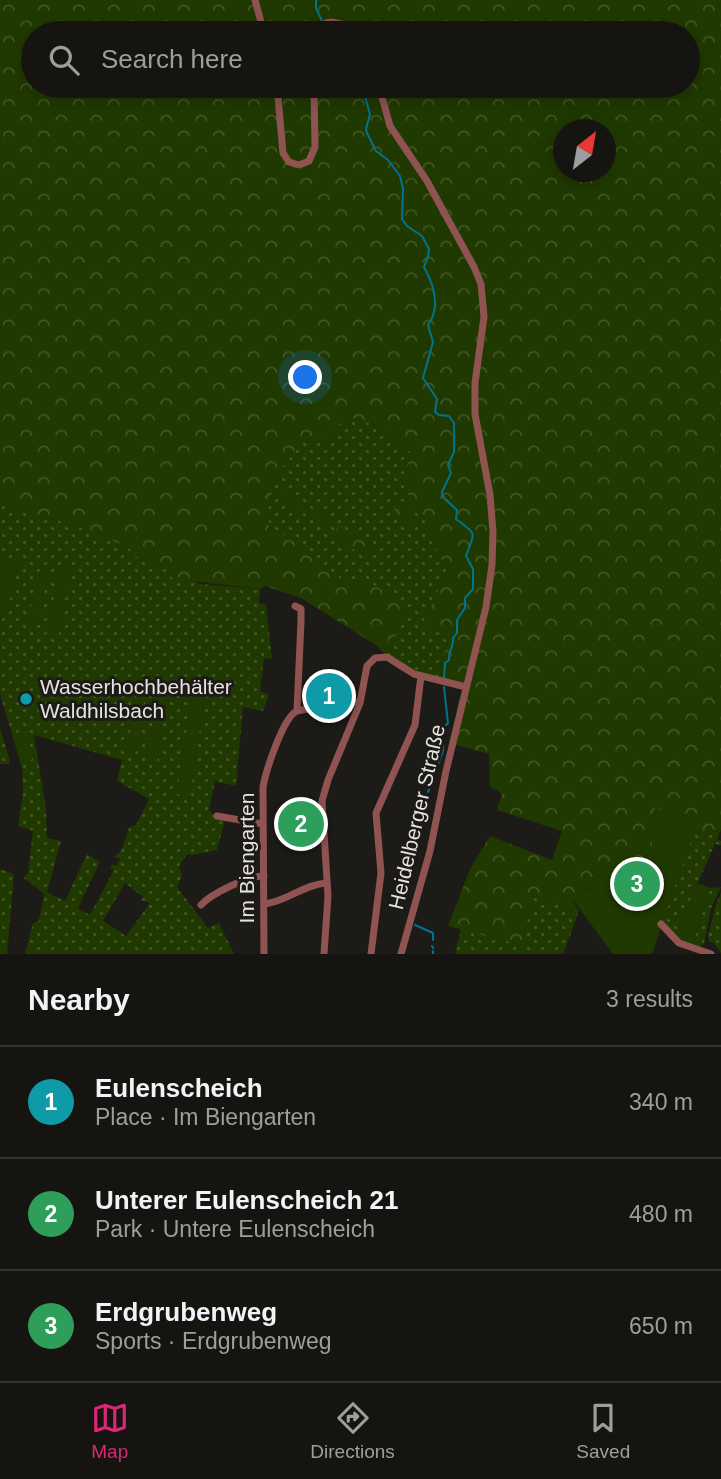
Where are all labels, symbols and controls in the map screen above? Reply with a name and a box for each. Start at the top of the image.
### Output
search box [21,21,700,98]
icon: search [45,41,83,79]
text: Search here [101,44,243,74]
north arrow [553,119,616,182]
your location [288,360,322,394]
pin: 1 [306,670,352,722]
place label: Wasserhochbehälter Waldhilsbach [40,675,232,722]
marker: Wasserhochbehälter Waldhilsbach [18,691,34,707]
street label: Heidelberger Straße [384,722,449,912]
street label: Im Biengarten [235,793,258,923]
pin: 2 [278,798,324,850]
pin: 3 [614,858,660,910]
text: Nearby [28,983,130,1016]
text: 3 results [606,986,693,1012]
text: Eulenscheich [95,1073,263,1103]
text: 1 [45,1089,57,1115]
text: 340 m [629,1089,693,1115]
text: Place · Im Biengarten [95,1104,316,1130]
text: Unterer Eulenscheich 21 [95,1185,398,1215]
text: 2 [45,1201,57,1227]
text: 480 m [629,1201,693,1227]
text: Park · Untere Eulenscheich [95,1216,375,1242]
text: Erdgrubenweg [95,1297,277,1327]
text: 3 [45,1313,57,1339]
text: 650 m [629,1313,693,1339]
text: Sports · Erdgrubenweg [95,1328,332,1354]
tab: Map [91,1399,129,1463]
tab: Directions [310,1399,395,1463]
tab: Saved [576,1399,630,1463]

